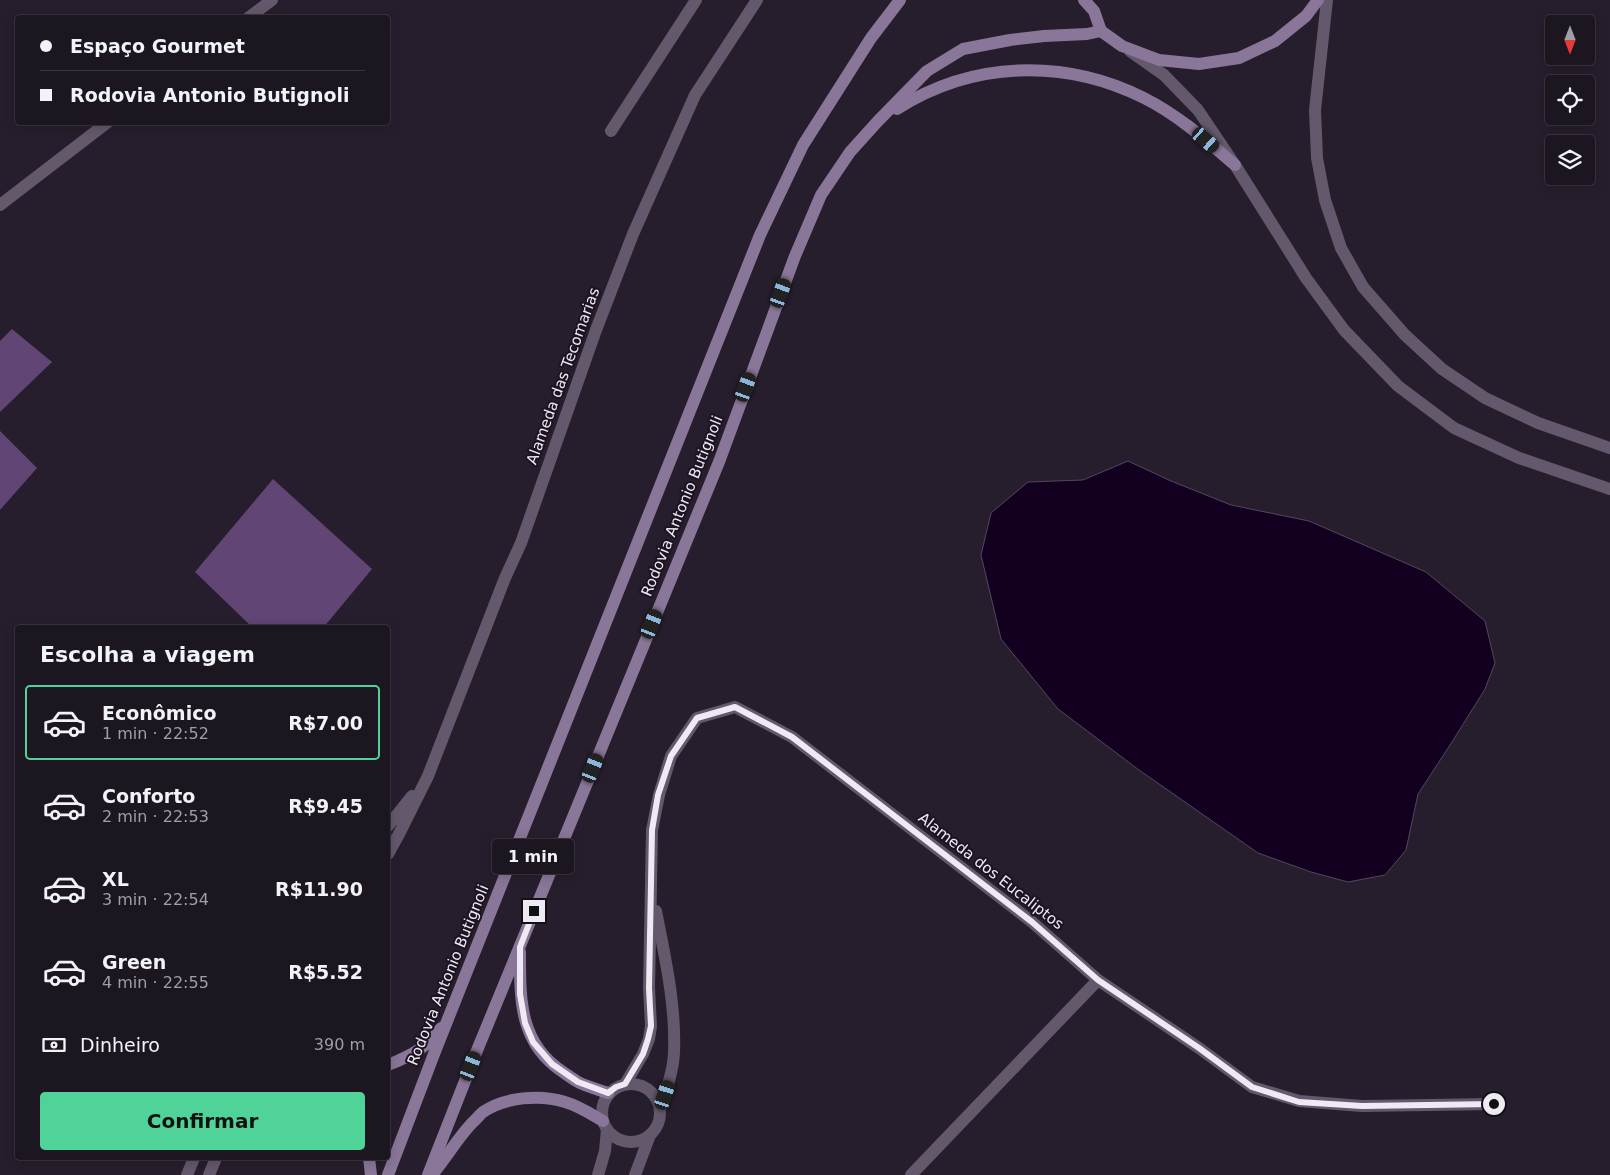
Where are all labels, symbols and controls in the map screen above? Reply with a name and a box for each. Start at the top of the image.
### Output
north arrow [1545,15,1595,65]
map controls [1545,15,1595,185]
text: Espaço Gourmet [70,35,245,57]
button: locate [1545,75,1595,125]
text: Rodovia Antonio Butignoli [70,84,350,106]
car [1189,124,1222,156]
button: layers [1545,135,1595,185]
car [768,276,793,310]
street label: Alameda das Tecomarias [523,285,603,467]
car [733,370,758,404]
street label: Rodovia Antonio Butignoli [637,413,727,599]
car [639,607,664,641]
text: Escolha a viagem [40,642,255,667]
icon: car [42,700,87,745]
text: Econômico [102,702,217,724]
text: R$7.00 [288,712,363,734]
text: 1 min · 22:52 [102,724,209,743]
car [580,751,605,785]
icon: car [42,783,87,828]
text: Conforto [102,785,195,807]
text: R$9.45 [288,795,363,817]
text: 2 min · 22:53 [102,807,209,826]
street label: Alameda dos Eucaliptos [915,809,1067,933]
callout: 1 min [493,838,575,874]
text: 1 min [508,847,558,866]
icon: car [42,866,87,911]
text: XL [102,868,129,890]
text: R$11.90 [275,878,363,900]
street label: Rodovia Antonio Butignoli [403,882,493,1068]
text: 3 min · 22:54 [102,890,209,909]
route end [523,900,545,922]
icon: car [42,949,87,994]
text: Green [102,951,166,973]
text: R$5.52 [288,961,363,983]
text: 4 min · 22:55 [102,973,209,992]
icon: cash [40,1031,68,1059]
text: Dinheiro [80,1034,160,1056]
text: 390 m [314,1035,365,1054]
car [458,1049,483,1083]
car [653,1078,676,1112]
button: Confirmar [40,1092,365,1150]
route start [1483,1093,1505,1115]

